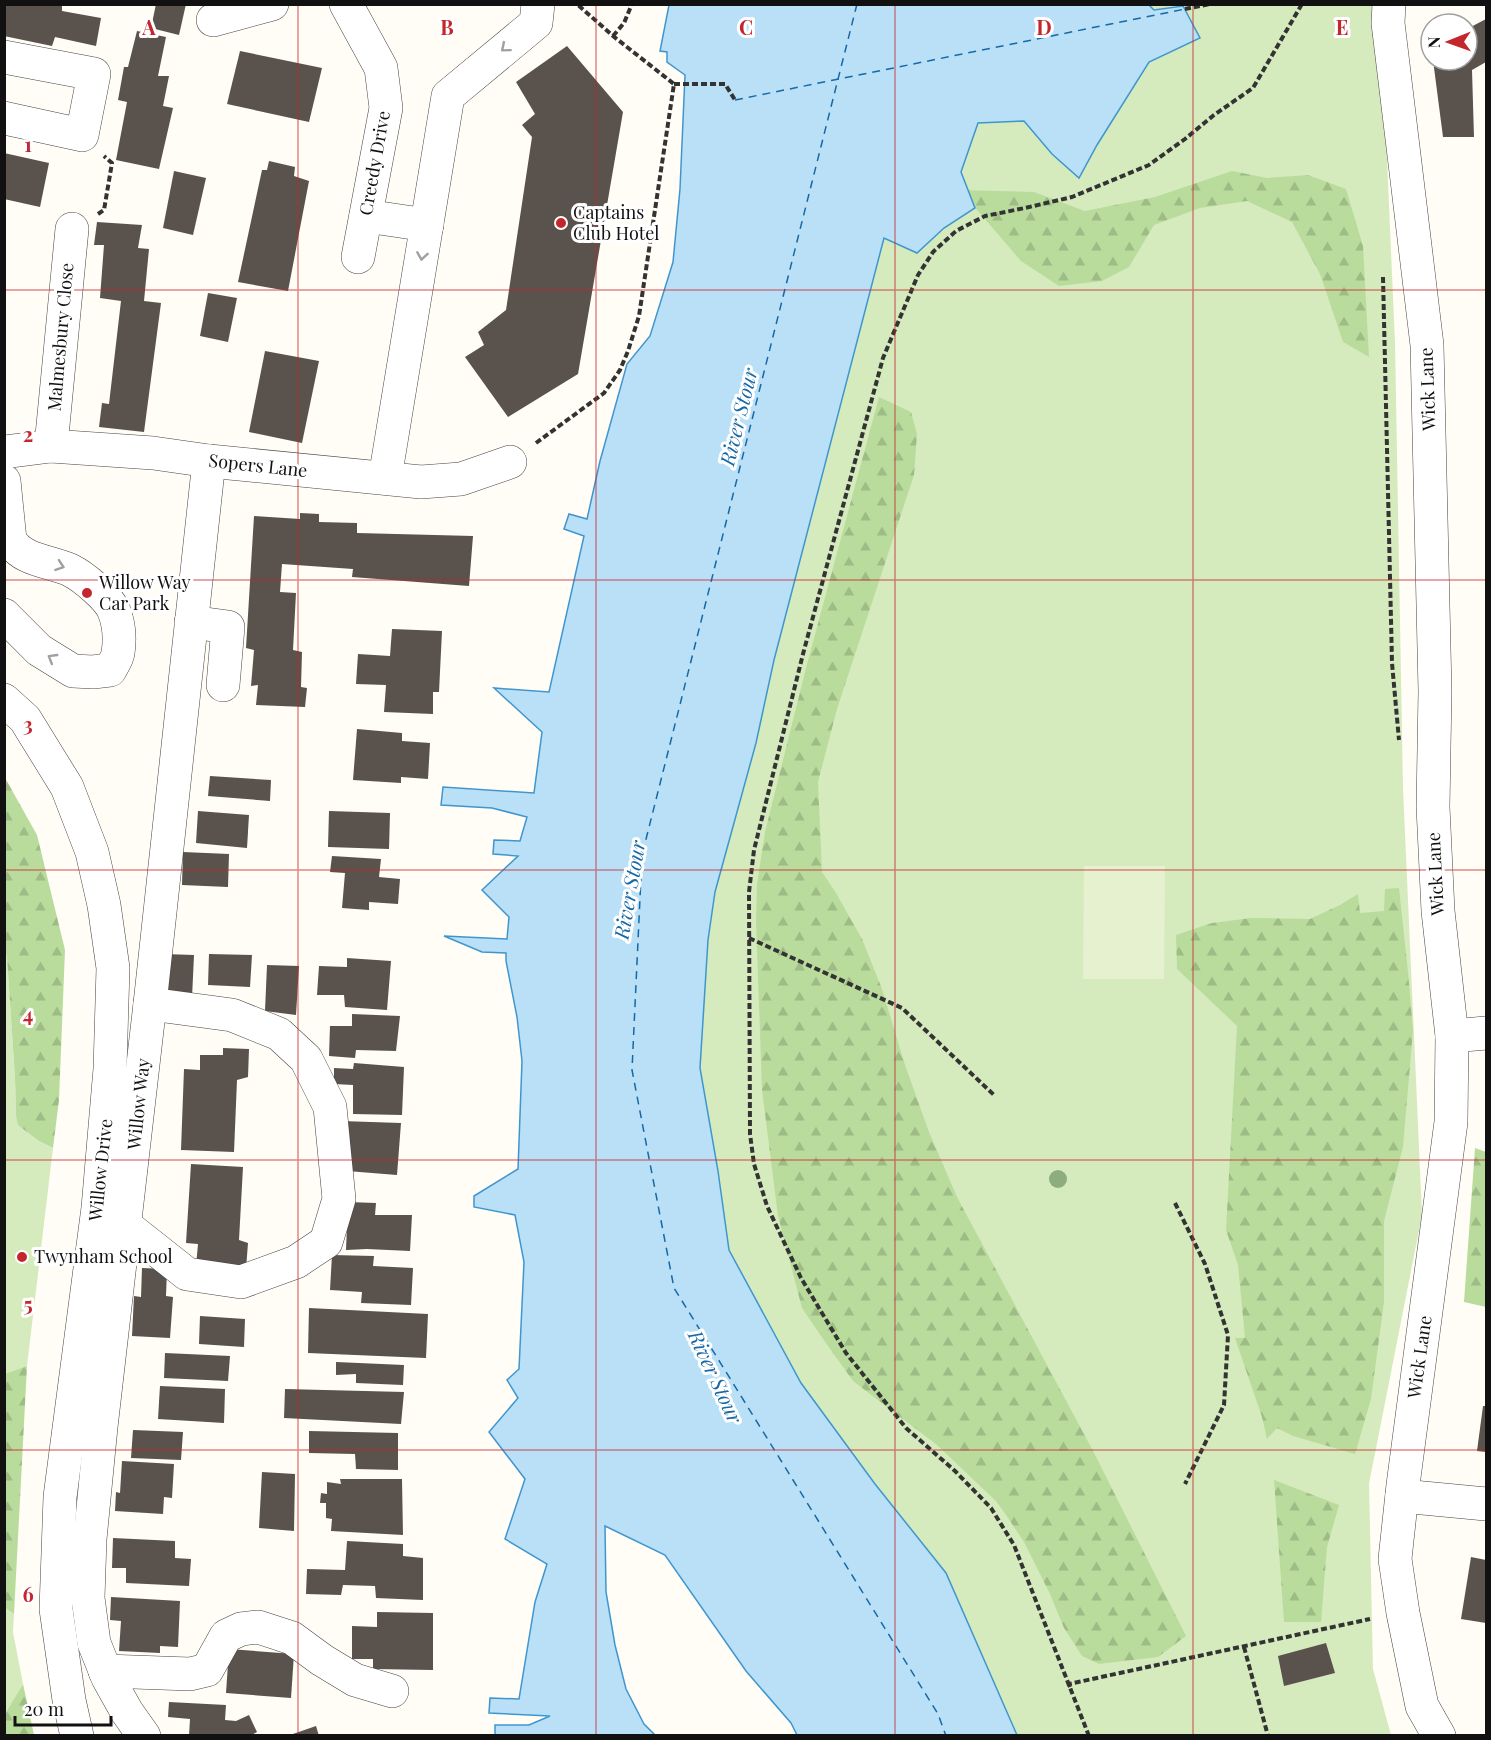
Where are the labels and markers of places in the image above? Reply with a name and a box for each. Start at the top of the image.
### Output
place label: Captains Club Hotel [573,200,659,245]
marker: Captains Club Hotel [554,216,568,230]
place label: Willow Way Car Park [98,570,191,615]
marker: Willow Way Car Park [80,586,94,600]
place label: Twynham School [34,1244,173,1268]
marker: Twynham School [15,1250,29,1264]

